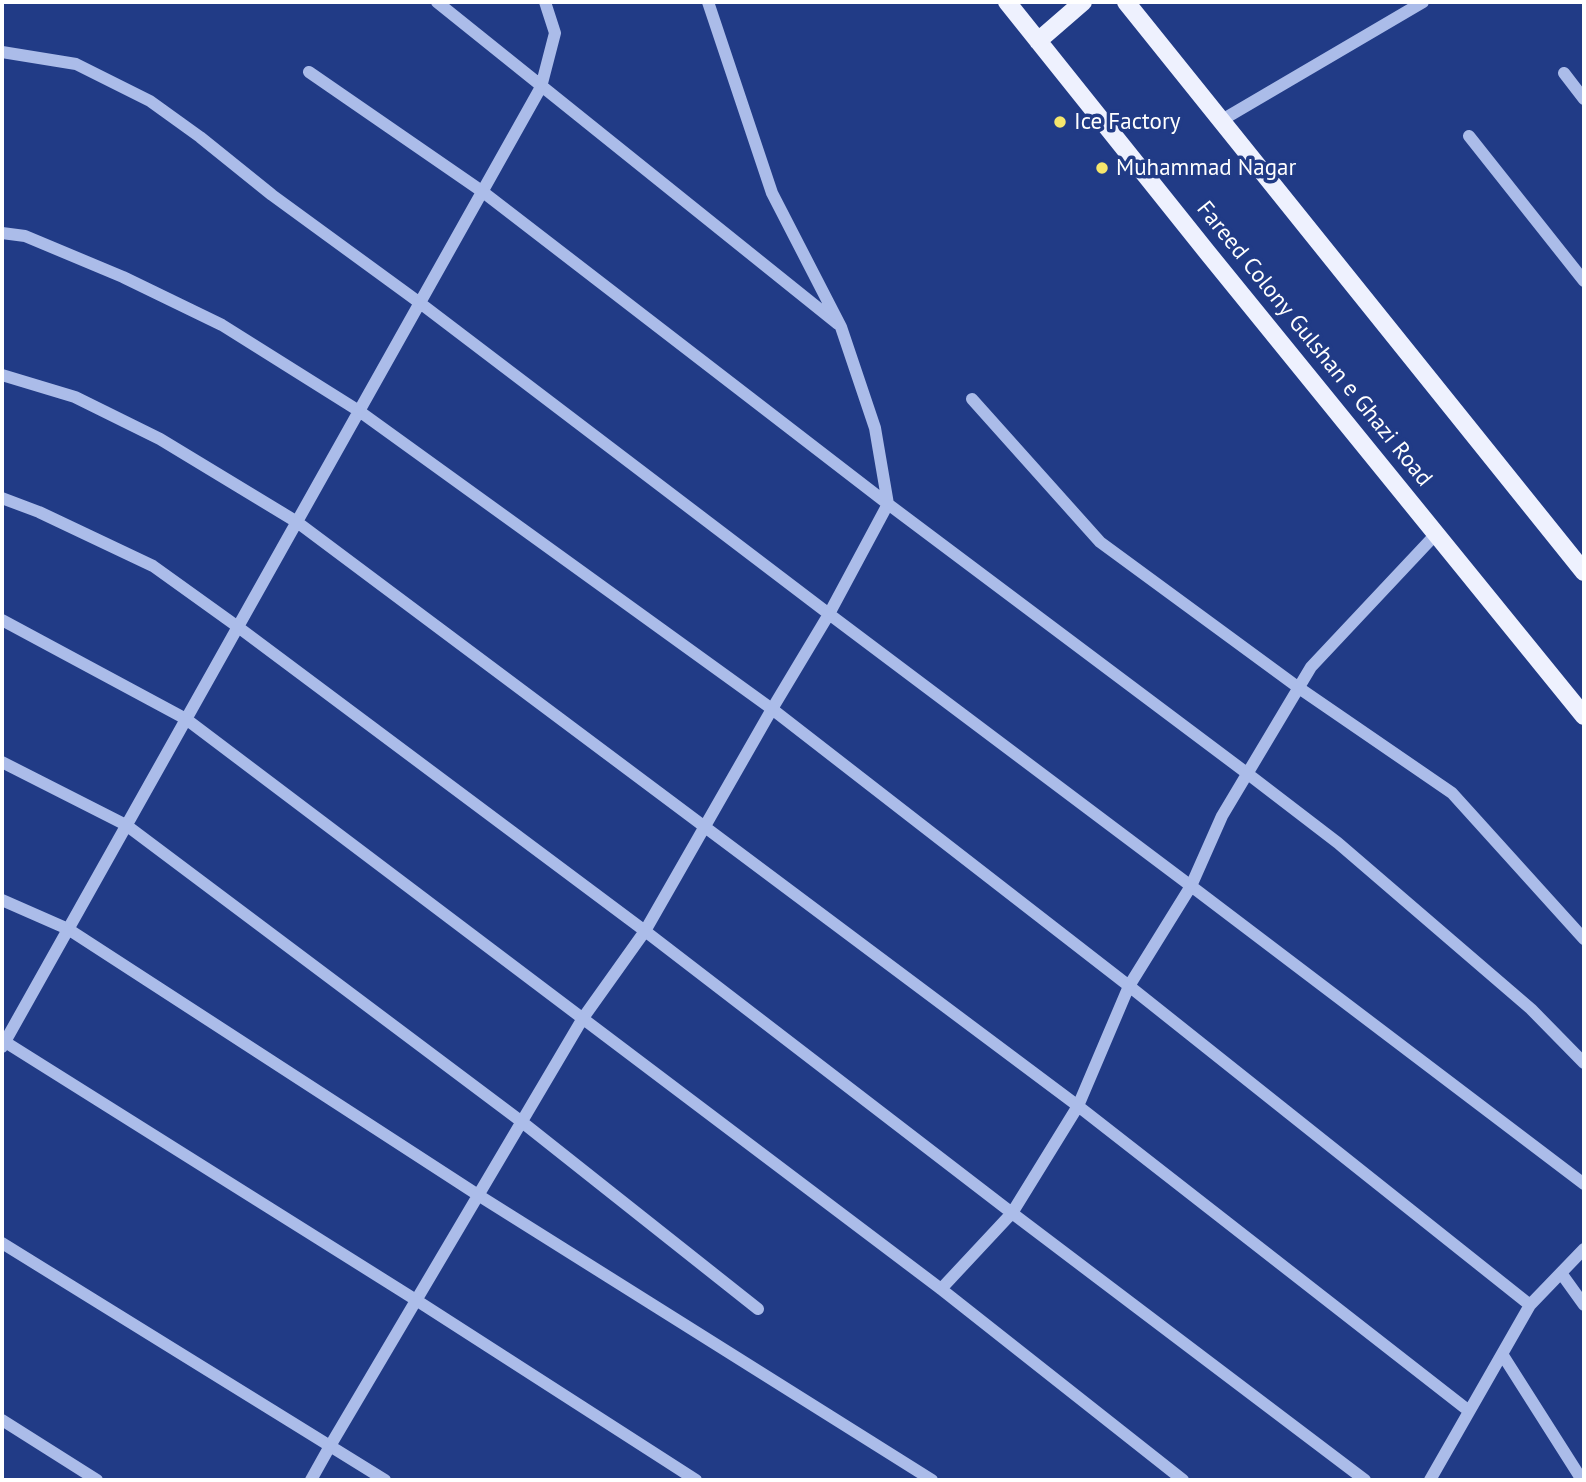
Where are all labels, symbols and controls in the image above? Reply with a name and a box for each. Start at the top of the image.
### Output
place label: Ice Factory [1074,108,1180,136]
marker: Ice Factory [1052,114,1068,130]
place label: Muhammad Nagar [1116,154,1296,182]
marker: Muhammad Nagar [1094,160,1110,176]
street label: Fareed Colony Gulshan e Ghazi Road [1190,196,1438,492]

